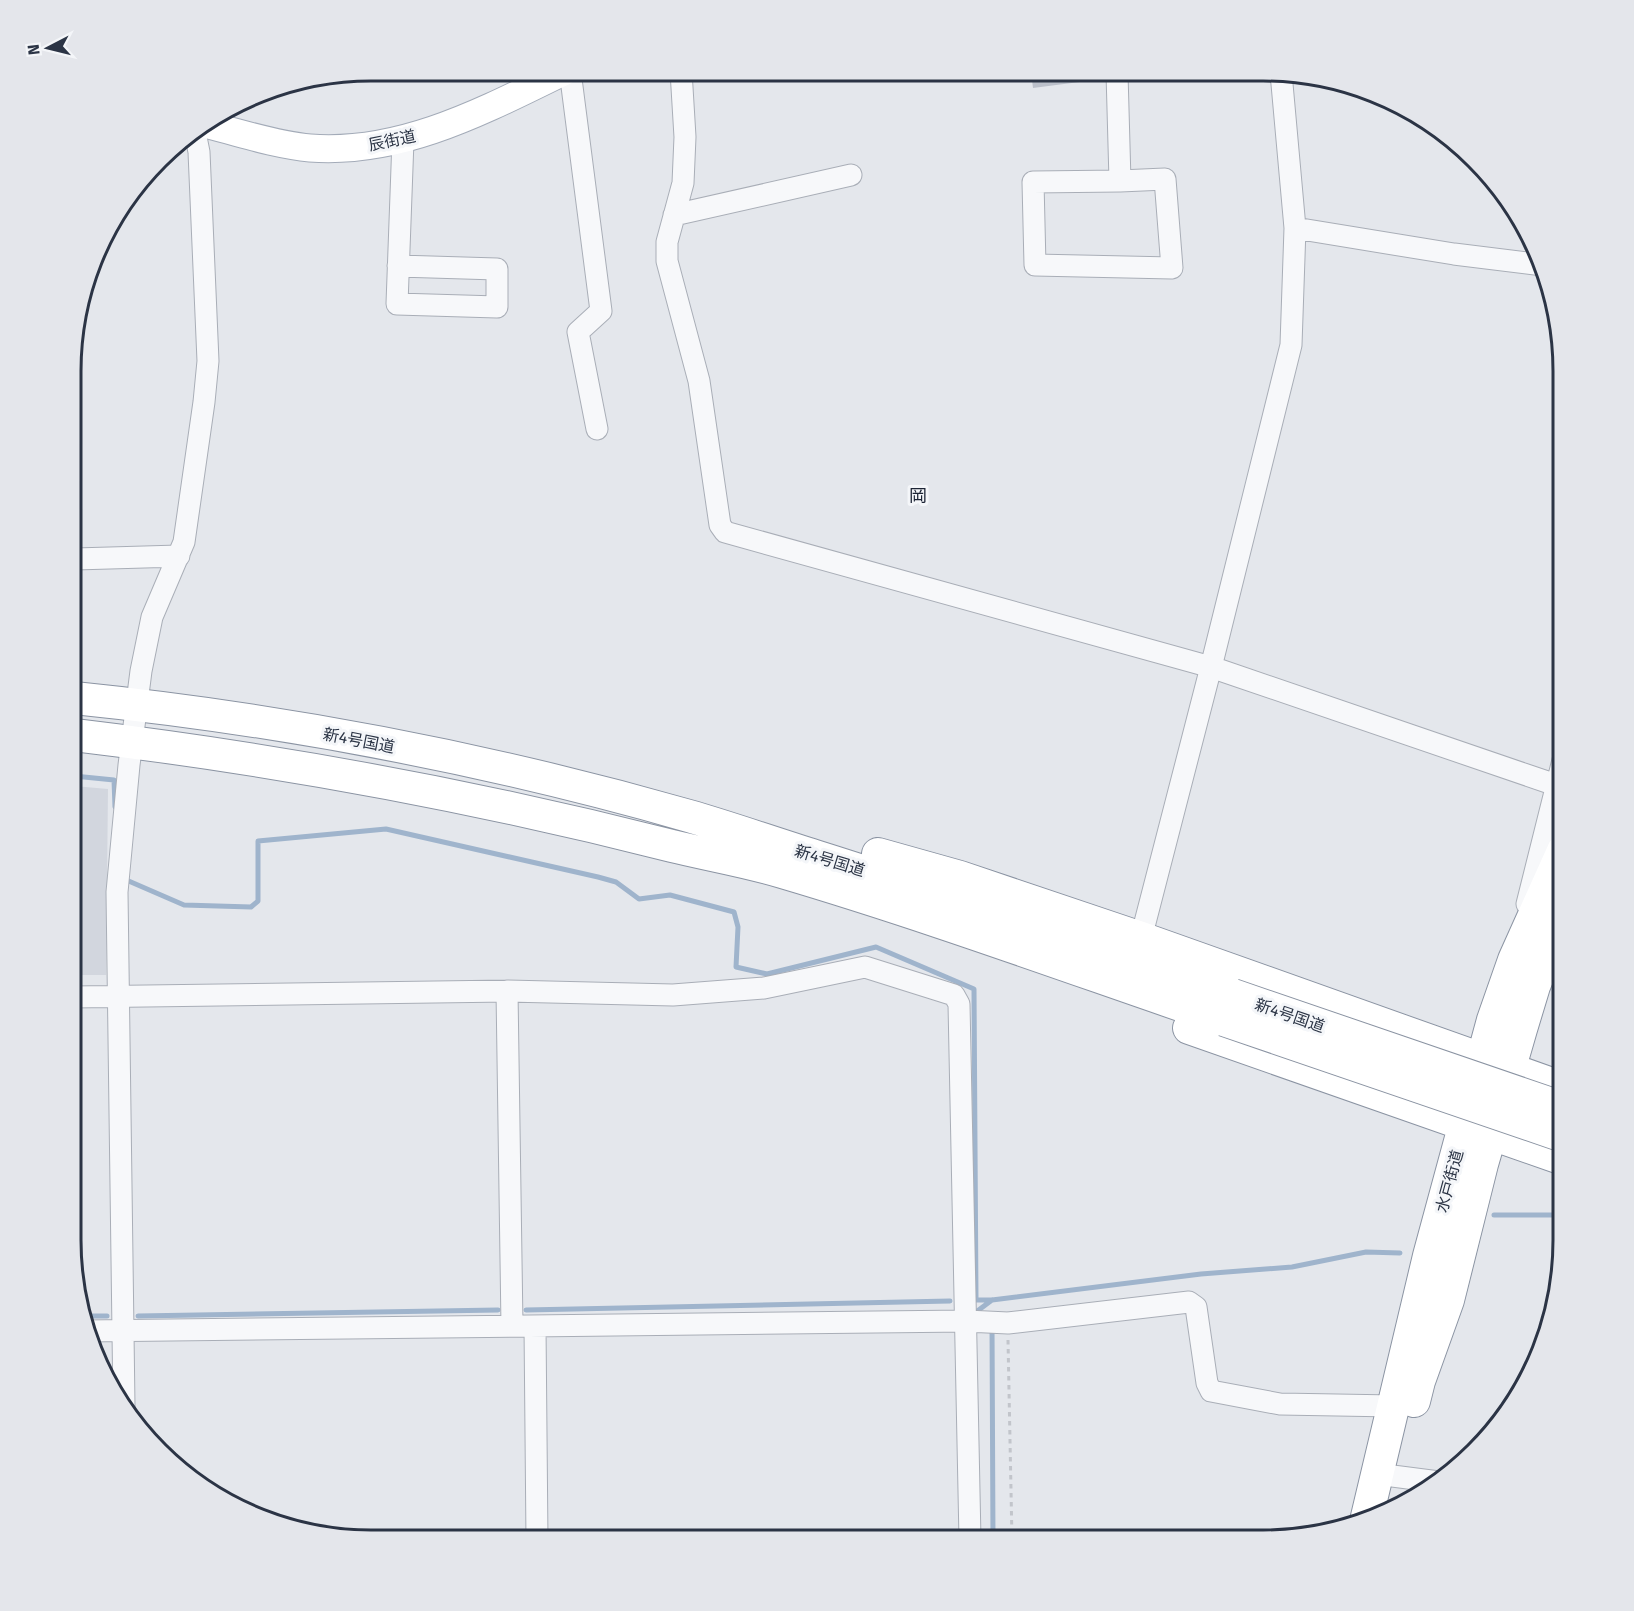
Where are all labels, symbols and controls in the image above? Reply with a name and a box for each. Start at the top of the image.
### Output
north arrow [18,18,78,78]
text: N [24,43,44,56]
street label: 辰街道 [367,126,418,155]
district label: 岡 [909,485,927,507]
street label: 新4号国道 [322,724,396,757]
street label: 新4号国道 [792,841,867,880]
street label: 新4号国道 [1252,995,1327,1036]
street label: 水戸街道 [1432,1148,1467,1215]

